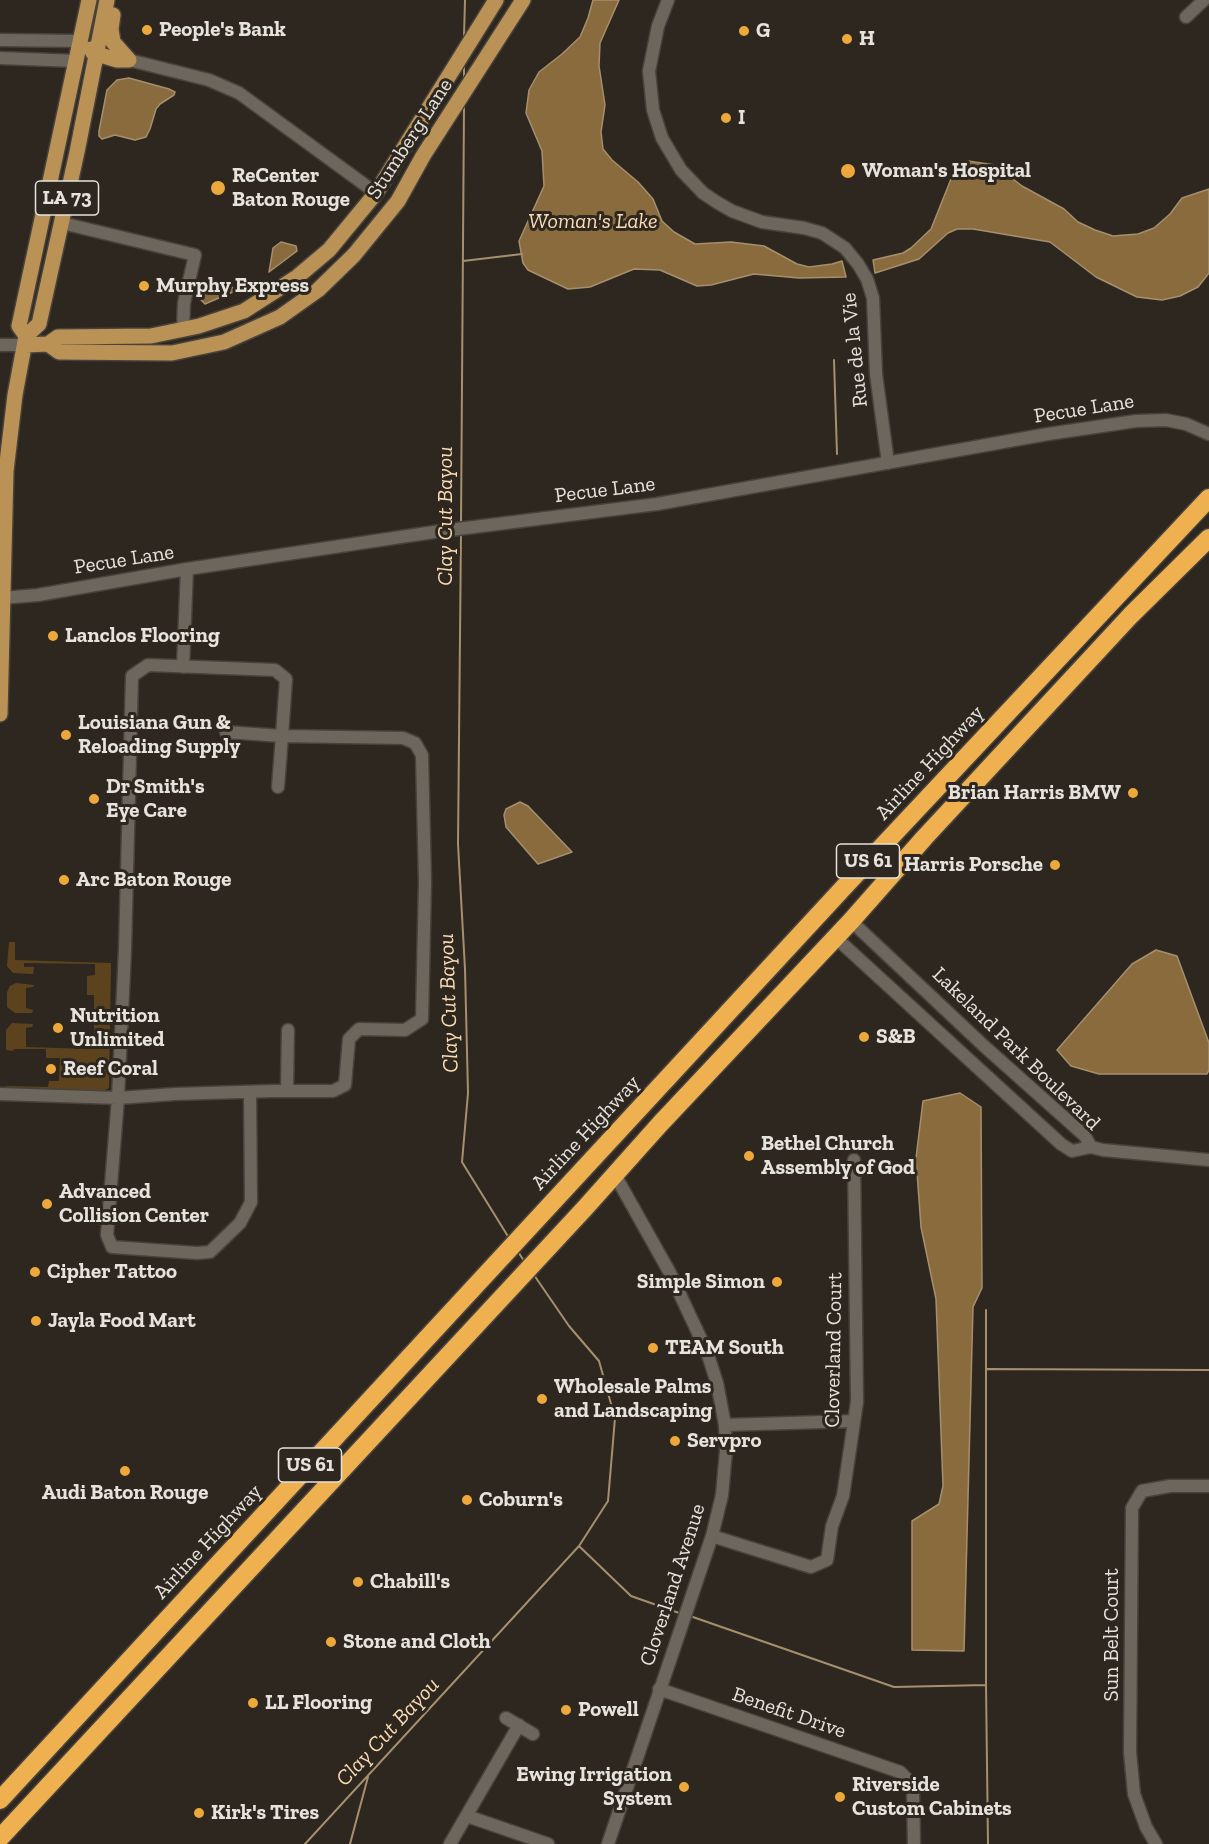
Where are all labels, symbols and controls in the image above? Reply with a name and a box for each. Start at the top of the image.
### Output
place label: People's Bank [159,17,286,43]
place label: G [756,18,770,44]
marker: People's Bank [140,23,154,37]
marker: G [737,24,751,38]
place label: H [859,26,875,52]
marker: H [840,32,854,46]
street label: Stumberg Lane [362,74,458,204]
place label: I [738,105,745,131]
marker: I [719,111,733,125]
place label: Woman's Hospital [862,158,1031,184]
marker: Woman's Hospital [839,162,857,180]
place label: ReCenter Baton Rouge [232,163,350,213]
marker: ReCenter Baton Rouge [209,179,227,197]
road number: LA 73 [36,181,98,215]
water label: Woman's Lake [528,209,658,235]
place label: Murphy Express [156,273,309,299]
marker: Murphy Express [137,279,151,293]
street label: Rue de la Vie [836,292,874,408]
street label: Pecue Lane [1032,389,1136,429]
water label: Clay Cut Bayou [433,446,459,586]
street label: Pecue Lane [553,471,657,509]
street label: Pecue Lane [72,540,176,580]
place label: Lanclos Flooring [65,623,220,649]
marker: Lanclos Flooring [46,629,60,643]
street label: Airline Highway [871,700,989,826]
place label: Louisiana Gun & Reloading Supply [78,710,240,760]
marker: Louisiana Gun & Reloading Supply [59,728,73,742]
place label: Dr Smith's Eye Care [106,774,205,824]
place label: Brian Harris BMW [948,780,1121,806]
marker: Brian Harris BMW [1126,786,1140,800]
marker: Dr Smith's Eye Care [87,792,101,806]
road number: US 61 [836,844,900,878]
place label: Harris Porsche [904,852,1043,878]
marker: Harris Porsche [1048,858,1062,872]
place label: Arc Baton Rouge [76,867,232,893]
marker: Arc Baton Rouge [57,873,71,887]
water label: Clay Cut Bayou [433,933,465,1073]
street label: Lakeland Park Boulevard [927,962,1105,1136]
place label: Nutrition Unlimited [70,1003,164,1053]
marker: Nutrition Unlimited [51,1021,65,1035]
place label: S&B [876,1024,916,1050]
marker: S&B [857,1030,871,1044]
place label: Reef Coral [63,1056,158,1082]
marker: Reef Coral [44,1062,58,1076]
street label: Airline Highway [527,1070,645,1196]
place label: Bethel Church Assembly of God [761,1131,915,1181]
marker: Bethel Church Assembly of God [742,1149,756,1163]
place label: Advanced Collision Center [59,1179,209,1229]
marker: Advanced Collision Center [40,1197,54,1211]
place label: Cipher Tattoo [47,1259,177,1285]
marker: Cipher Tattoo [28,1265,42,1279]
place label: Simple Simon [637,1269,765,1295]
street label: Cloverland Court [820,1272,848,1428]
marker: Simple Simon [770,1275,784,1289]
place label: Jayla Food Mart [48,1308,196,1334]
marker: Jayla Food Mart [29,1314,43,1328]
place label: TEAM South [665,1335,784,1361]
marker: TEAM South [646,1341,660,1355]
place label: Wholesale Palms and Landscaping [554,1374,713,1424]
marker: Wholesale Palms and Landscaping [535,1392,549,1406]
place label: Servpro [687,1428,761,1454]
marker: Servpro [668,1434,682,1448]
road number: US 61 [278,1448,342,1482]
marker: Audi Baton Rouge [118,1464,132,1478]
street label: Airline Highway [149,1479,267,1605]
place label: Audi Baton Rouge [42,1480,208,1506]
place label: Coburn's [479,1487,563,1513]
marker: Coburn's [460,1493,474,1507]
street label: Cloverland Avenue [635,1501,711,1669]
street label: Sun Belt Court [1099,1568,1125,1702]
place label: Chabill's [370,1569,450,1595]
marker: Chabill's [351,1575,365,1589]
place label: Stone and Cloth [343,1629,491,1655]
marker: Stone and Cloth [324,1635,338,1649]
water label: Clay Cut Bayou [331,1672,445,1792]
street label: Benefit Drive [729,1682,849,1744]
place label: LL Flooring [265,1690,372,1716]
marker: LL Flooring [246,1696,260,1710]
place label: Powell [578,1697,639,1723]
marker: Powell [559,1703,573,1717]
place label: Ewing Irrigation System [516,1762,672,1812]
place label: Riverside Custom Cabinets [852,1772,1012,1822]
marker: Ewing Irrigation System [677,1780,691,1794]
marker: Riverside Custom Cabinets [833,1790,847,1804]
place label: Kirk's Tires [211,1800,319,1826]
marker: Kirk's Tires [192,1806,206,1820]

